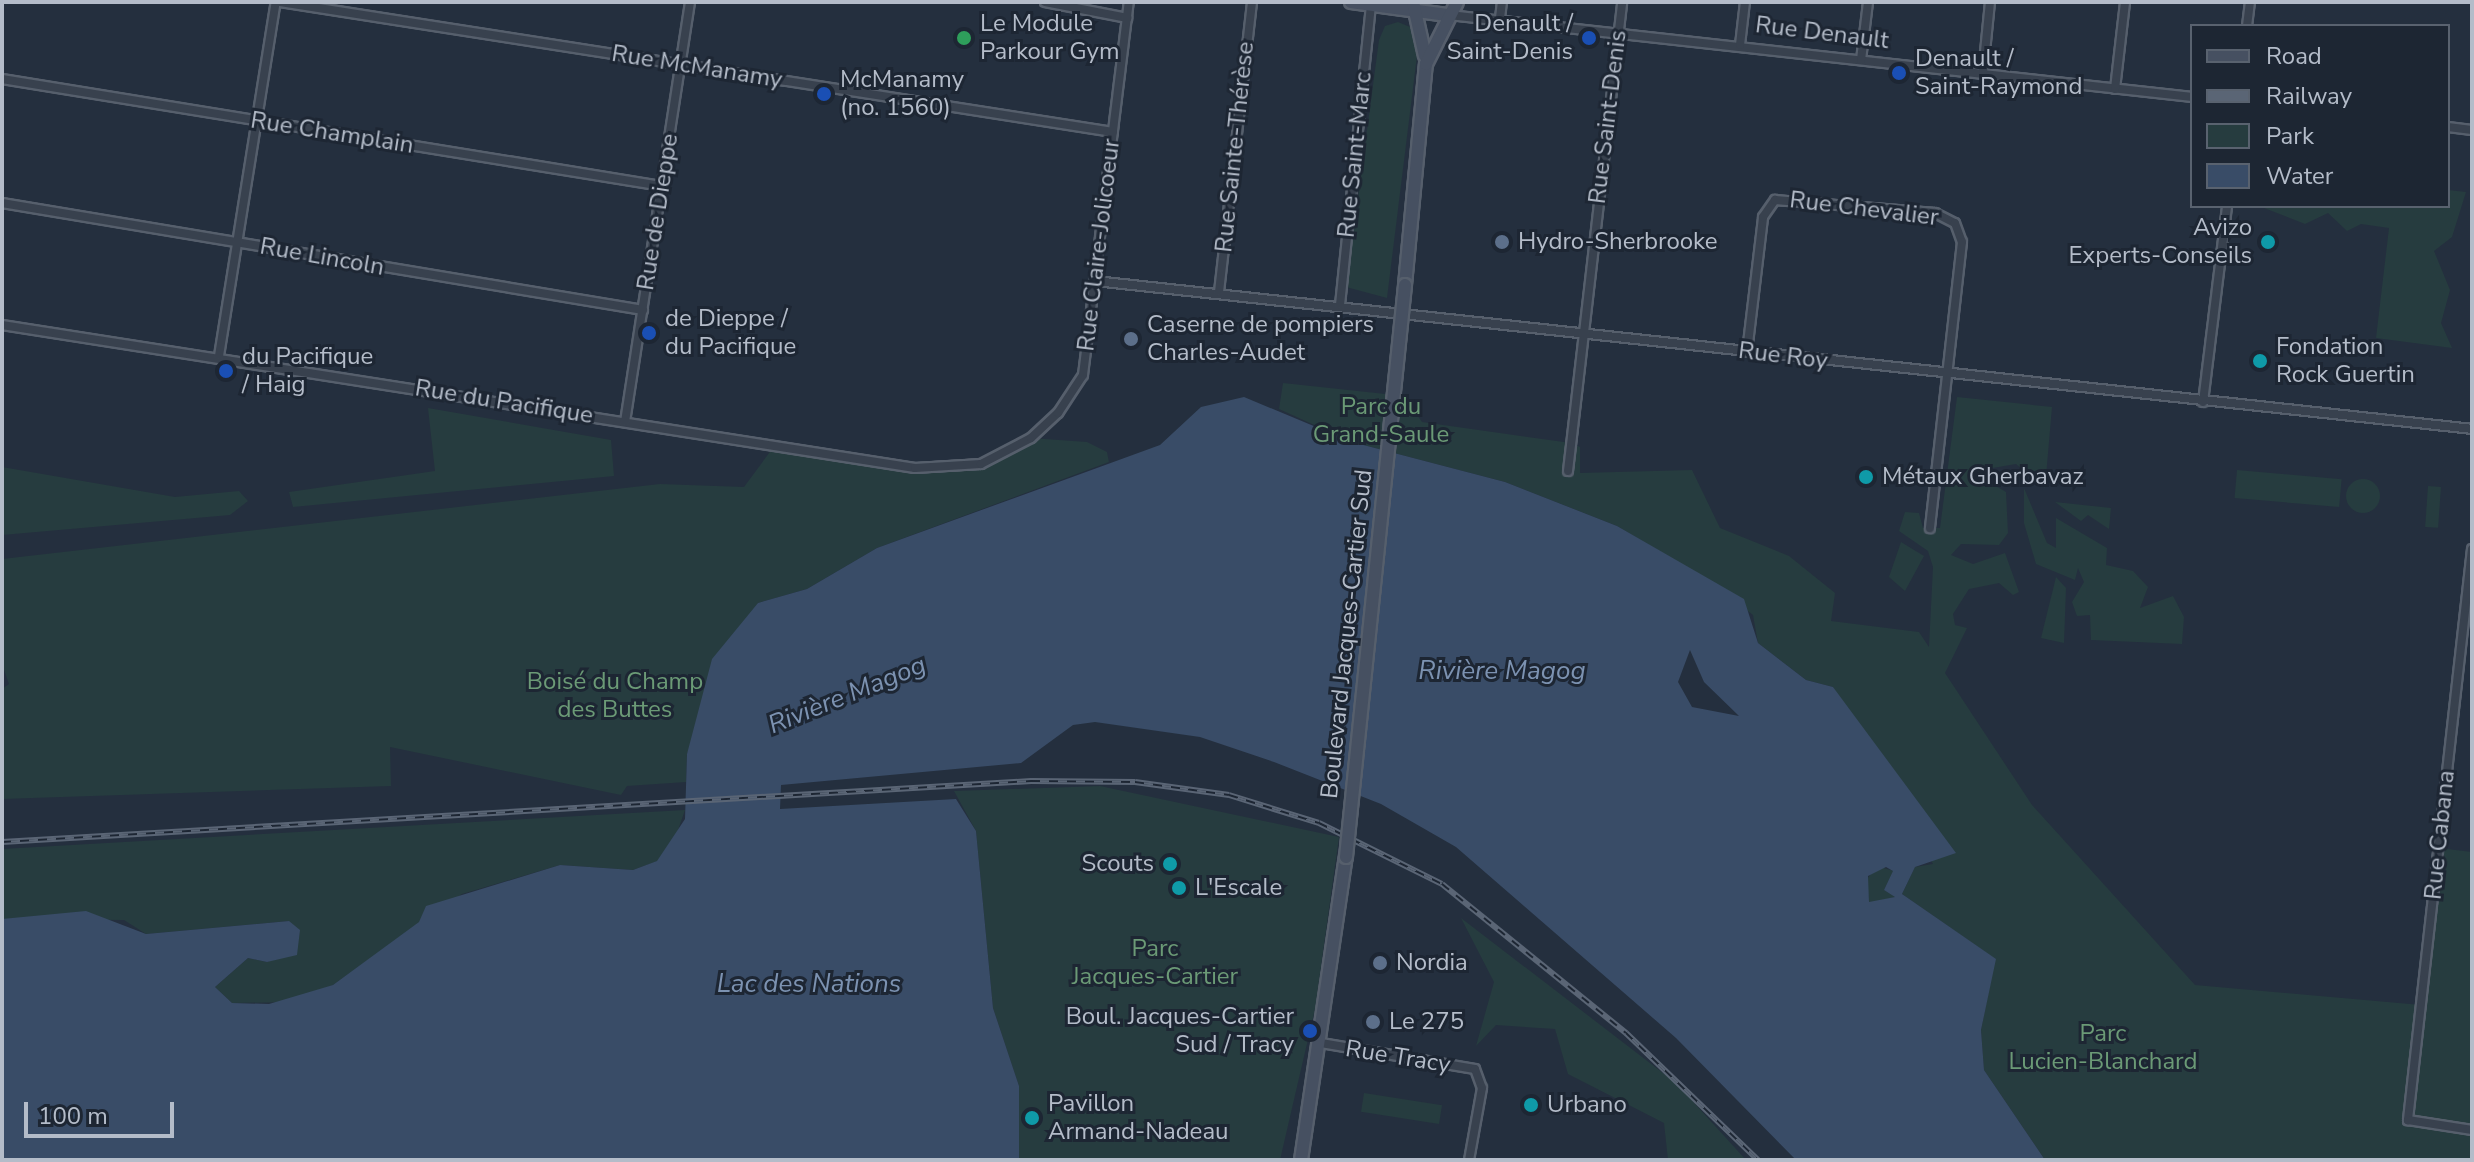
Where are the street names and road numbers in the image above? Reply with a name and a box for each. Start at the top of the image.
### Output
street label: Rue Denault [1754,11,1890,55]
street label: Rue Saint-Denis [1583,29,1633,205]
street label: Rue McManamy [610,39,784,95]
street label: Rue Sainte-Thérèse [1210,40,1260,254]
street label: Rue Saint-Marc [1332,71,1378,239]
street label: Rue Champlain [249,106,415,160]
street label: Rue de Dieppe [631,132,685,292]
street label: Rue Claire-Jolicoeur [1072,137,1126,353]
street label: Rue Chevalier [1788,186,1940,232]
street label: Rue Lincoln [258,232,386,282]
street label: Rue Roy [1737,336,1829,376]
street label: Rue du Pacifique [413,374,595,430]
street label: Boulevard Jacques-Cartier Sud [1315,468,1379,800]
street label: Rue Cabana [2419,769,2461,901]
street label: Rue Tracy [1343,1035,1453,1079]

